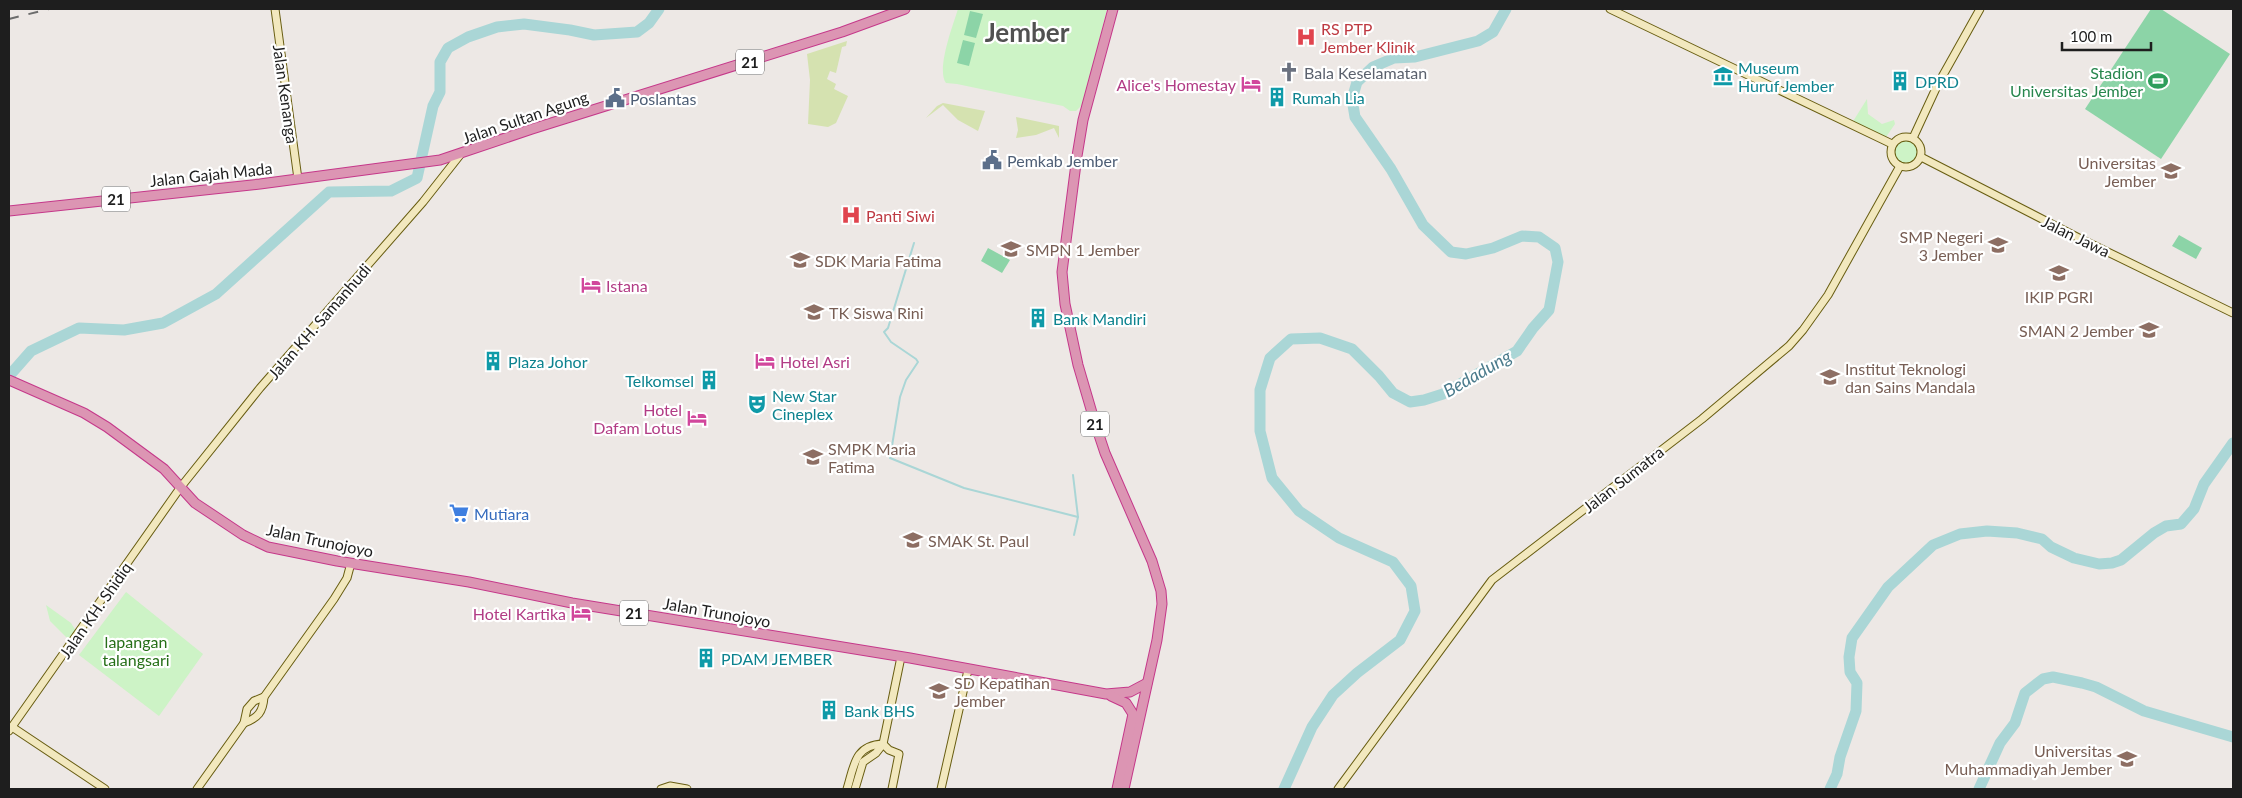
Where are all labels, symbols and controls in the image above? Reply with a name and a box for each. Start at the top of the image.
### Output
district label: Jember [985,16,1070,48]
place label: RS PTP Jember Klinik [1321,19,1416,56]
scale bar [2062,20,2151,52]
hospital icon: RS PTP Jember Klinik [1295,26,1317,48]
text: 100 m [2070,27,2112,45]
street label: Jalan Kenanga [270,43,302,145]
road number: 21 [736,50,764,74]
place label: Museum Huruf Jember [1738,58,1834,95]
church icon: Bala Keselamatan [1278,61,1300,83]
place label: Bala Keselamatan [1304,63,1427,82]
place label: Stadion Universitas Jember [2010,63,2143,100]
museum icon: Museum Huruf Jember [1712,65,1734,87]
building icon: DPRD [1889,70,1911,92]
sports icon: Stadion Universitas Jember [2147,70,2169,92]
place label: DPRD [1915,72,1959,91]
hotel icon: Alice's Homestay [1240,73,1262,95]
place label: Alice's Homestay [1116,75,1237,94]
building icon: Rumah Lia [1266,86,1288,108]
street label: Jalan Sultan Agung [460,87,590,147]
public building icon: Poslantas [604,87,626,109]
place label: Rumah Lia [1292,88,1365,107]
place label: Poslantas [630,89,696,108]
public building icon: Pemkab Jember [981,149,1003,171]
place label: Pemkab Jember [1007,151,1118,170]
place label: Universitas Jember [2078,153,2156,190]
street label: Jalan Gajah Mada [149,158,273,190]
school or university icon: Universitas Jember [2160,160,2182,182]
road number: 21 [102,186,130,212]
hospital icon: Panti Siwi [840,204,862,226]
place label: Panti Siwi [866,206,935,225]
street label: Jalan Jawa [2039,211,2113,261]
place label: SMP Negeri 3 Jember [1899,227,1983,264]
school or university icon: SMP Negeri 3 Jember [1987,234,2009,256]
school or university icon: SMPN 1 Jember [1000,238,1022,260]
place label: SMPN 1 Jember [1026,240,1140,259]
school or university icon: SDK Maria Fatima [789,249,811,271]
place label: SDK Maria Fatima [815,251,942,270]
street label: Jalan KH. Samanhudi [264,259,374,383]
school or university icon: IKIP PGRI [2048,262,2070,284]
hotel icon: Istana [580,274,602,296]
place label: Istana [606,276,648,295]
place label: IKIP PGRI [2025,287,2093,306]
school or university icon: TK Siswa Rini [803,301,825,323]
place label: TK Siswa Rini [829,303,924,322]
building icon: Bank Mandiri [1027,307,1049,329]
place label: Bank Mandiri [1053,309,1146,328]
school or university icon: SMAN 2 Jember [2138,319,2160,341]
place label: SMAN 2 Jember [2019,321,2134,340]
water label: Bedadung [1439,344,1515,401]
building icon: Plaza Johor [482,350,504,372]
hotel icon: Hotel Asri [754,350,776,372]
place label: Plaza Johor [508,352,588,371]
place label: Hotel Asri [780,352,850,371]
place label: Institut Teknologi dan Sains Mandala [1845,359,1975,396]
school or university icon: Institut Teknologi dan Sains Mandala [1819,366,1841,388]
building icon: Telkomsel [698,369,720,391]
place label: Telkomsel [625,371,694,390]
place label: New Star Cineplex [772,386,837,423]
theatre icon: New Star Cineplex [746,393,768,415]
place label: Hotel Dafam Lotus [593,400,682,437]
hotel icon: Hotel Dafam Lotus [686,407,708,429]
road number: 21 [1081,412,1109,436]
place label: SMPK Maria Fatima [828,439,916,476]
street label: Jalan Sumatra [1579,442,1667,516]
school or university icon: SMPK Maria Fatima [802,446,824,468]
supermarket icon: Mutiara [448,502,470,524]
place label: Mutiara [474,504,529,523]
street label: Jalan Trunojoyo [265,519,375,561]
school or university icon: SMAK St. Paul [902,529,924,551]
place label: SMAK St. Paul [928,531,1029,550]
street label: Jalan KH. Shidiq [55,558,135,662]
street label: Jalan Trunojoyo [662,593,772,631]
road number: 21 [620,600,648,626]
hotel icon: Hotel Kartika [570,602,592,624]
place label: Hotel Kartika [473,604,566,623]
park label: lapangan talangsari [102,632,170,669]
building icon: PDAM JEMBER [695,647,717,669]
place label: PDAM JEMBER [721,649,832,668]
place label: SD Kepatihan Jember [954,673,1050,710]
school or university icon: SD Kepatihan Jember [928,680,950,702]
building icon: Bank BHS [818,699,840,721]
place label: Bank BHS [844,701,915,720]
place label: Universitas Muhammadiyah Jember [1945,741,2112,778]
school or university icon: Universitas Muhammadiyah Jember [2116,748,2138,770]

